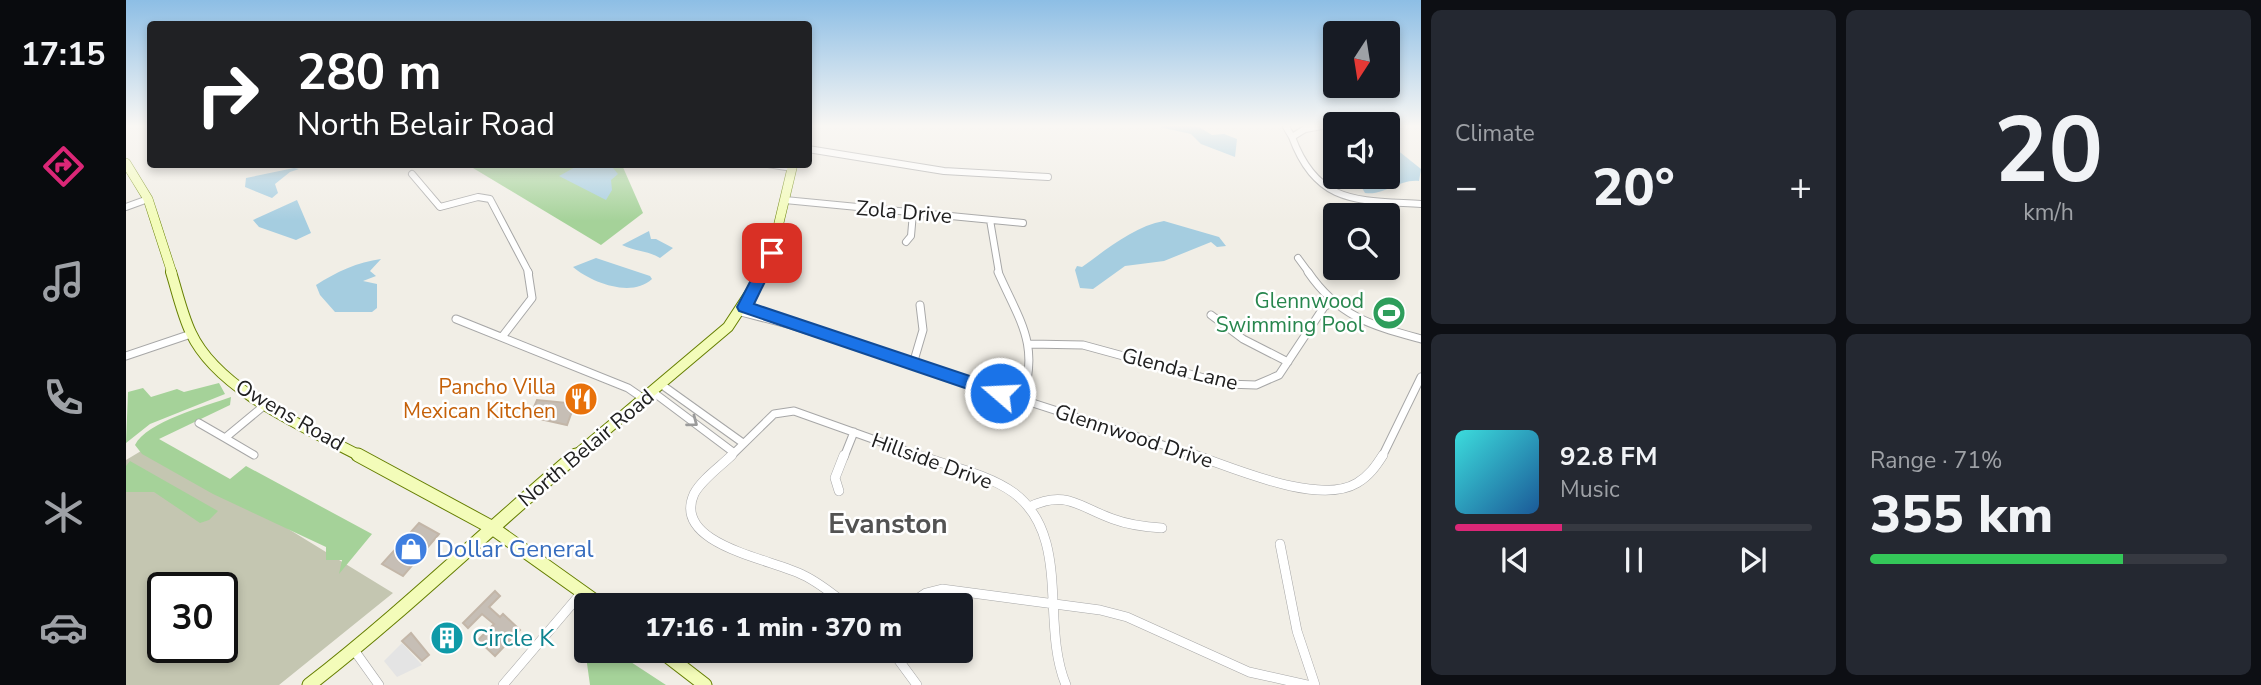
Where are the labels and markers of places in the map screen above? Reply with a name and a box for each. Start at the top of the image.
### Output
pin [742,223,802,283]
place label: Glennwood Swimming Pool [1216,287,1365,339]
sports icon: Glennwood Swimming Pool [1370,294,1408,332]
place label: Pancho Villa Mexican Kitchen [403,373,556,425]
restaurant icon: Pancho Villa Mexican Kitchen [562,380,600,418]
shop icon: Dollar General [392,530,430,568]
place label: Dollar General [436,533,594,565]
building icon: Circle K [428,619,466,657]
place label: Circle K [472,622,555,654]

